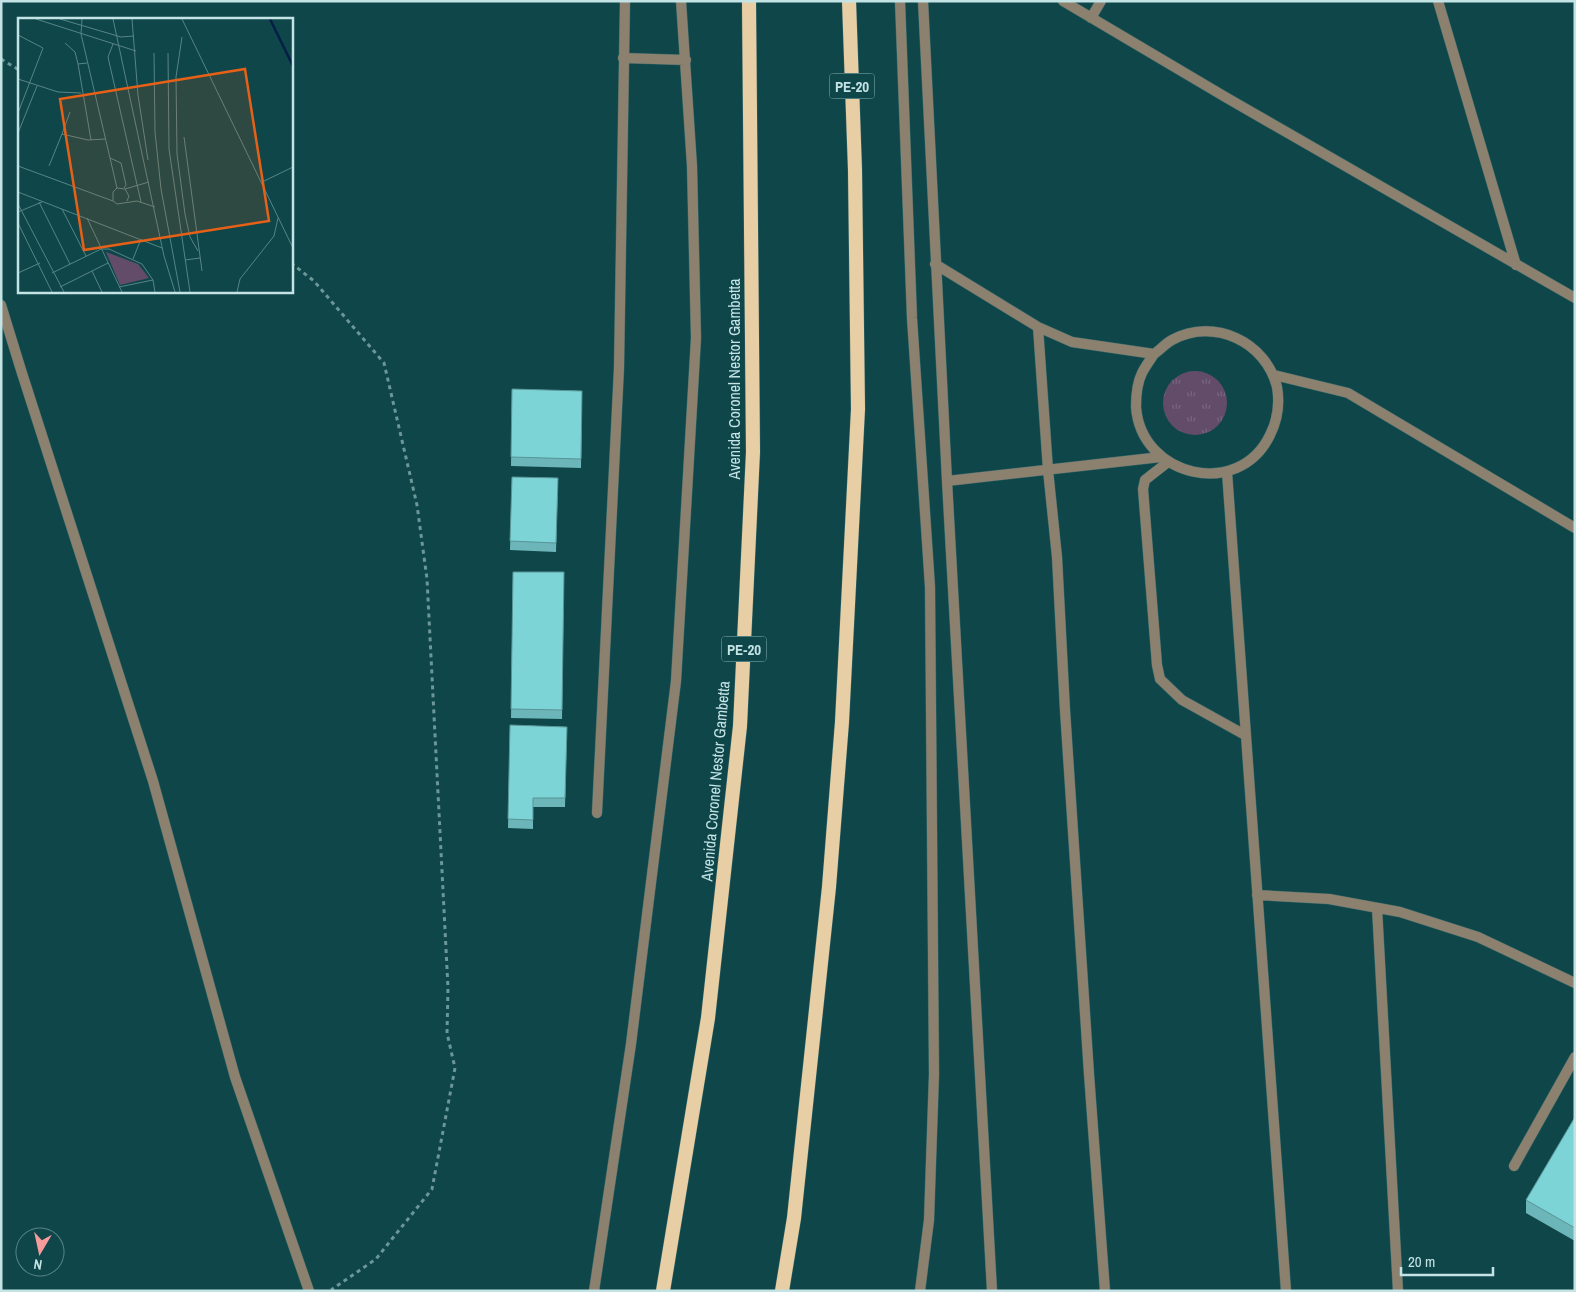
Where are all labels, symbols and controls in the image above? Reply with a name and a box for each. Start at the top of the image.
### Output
inset map [18,18,292,292]
road number: PE-20 [830,74,874,98]
street label: Avenida Coronel Nestor Gambetta [723,278,745,481]
road number: PE-20 [722,636,766,662]
street label: Avenida Coronel Nestor Gambetta [695,679,735,883]
north arrow [15,1227,65,1277]
scale bar [1401,1244,1494,1276]
text: 20 m [1408,1251,1435,1272]
text: N [32,1255,43,1274]

